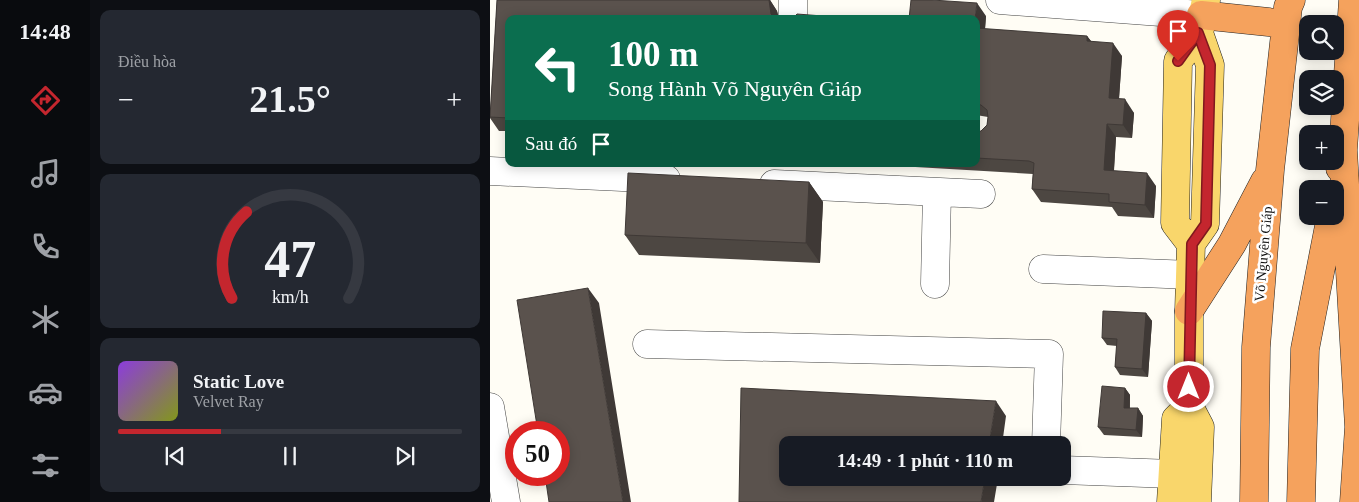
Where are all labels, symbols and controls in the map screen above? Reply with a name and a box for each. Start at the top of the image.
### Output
pin [1157,10,1199,61]
map controls [1299,15,1344,225]
button: search [1299,15,1344,60]
icon: arrive [1164,17,1192,45]
text: 14:48 [19,19,71,44]
icon: left [525,35,590,100]
text: 100 m [608,35,698,74]
text: Điều hòa [118,53,176,70]
button: layers [1299,70,1344,115]
text: Song Hành Võ Nguyên Giáp [608,76,862,101]
text: 21.5° [249,78,331,120]
icon: directions [28,83,63,118]
text: − [118,84,134,115]
text: + [446,84,462,115]
button: + [1299,125,1344,170]
icon: arrive [587,130,615,158]
text: Sau đó [525,133,577,154]
icon: music [28,156,63,191]
button: − [1299,180,1344,225]
street label: Võ Nguyên Giáp [1252,206,1275,302]
icon: phone [28,229,63,264]
text: 47 [264,231,316,288]
text: km/h [272,287,308,307]
icon: climate [28,302,63,337]
position arrow [1162,360,1214,412]
text: Static Love [193,371,284,392]
icon: car [28,375,63,410]
text: Velvet Ray [193,393,264,410]
speed limit sign: 50 [505,421,570,486]
icon: previous [161,442,189,470]
icon: pause [276,442,304,470]
icon: next [391,442,419,470]
icon: filters [28,448,63,483]
text: 14:49 · 1 phút · 110 m [837,450,1013,471]

